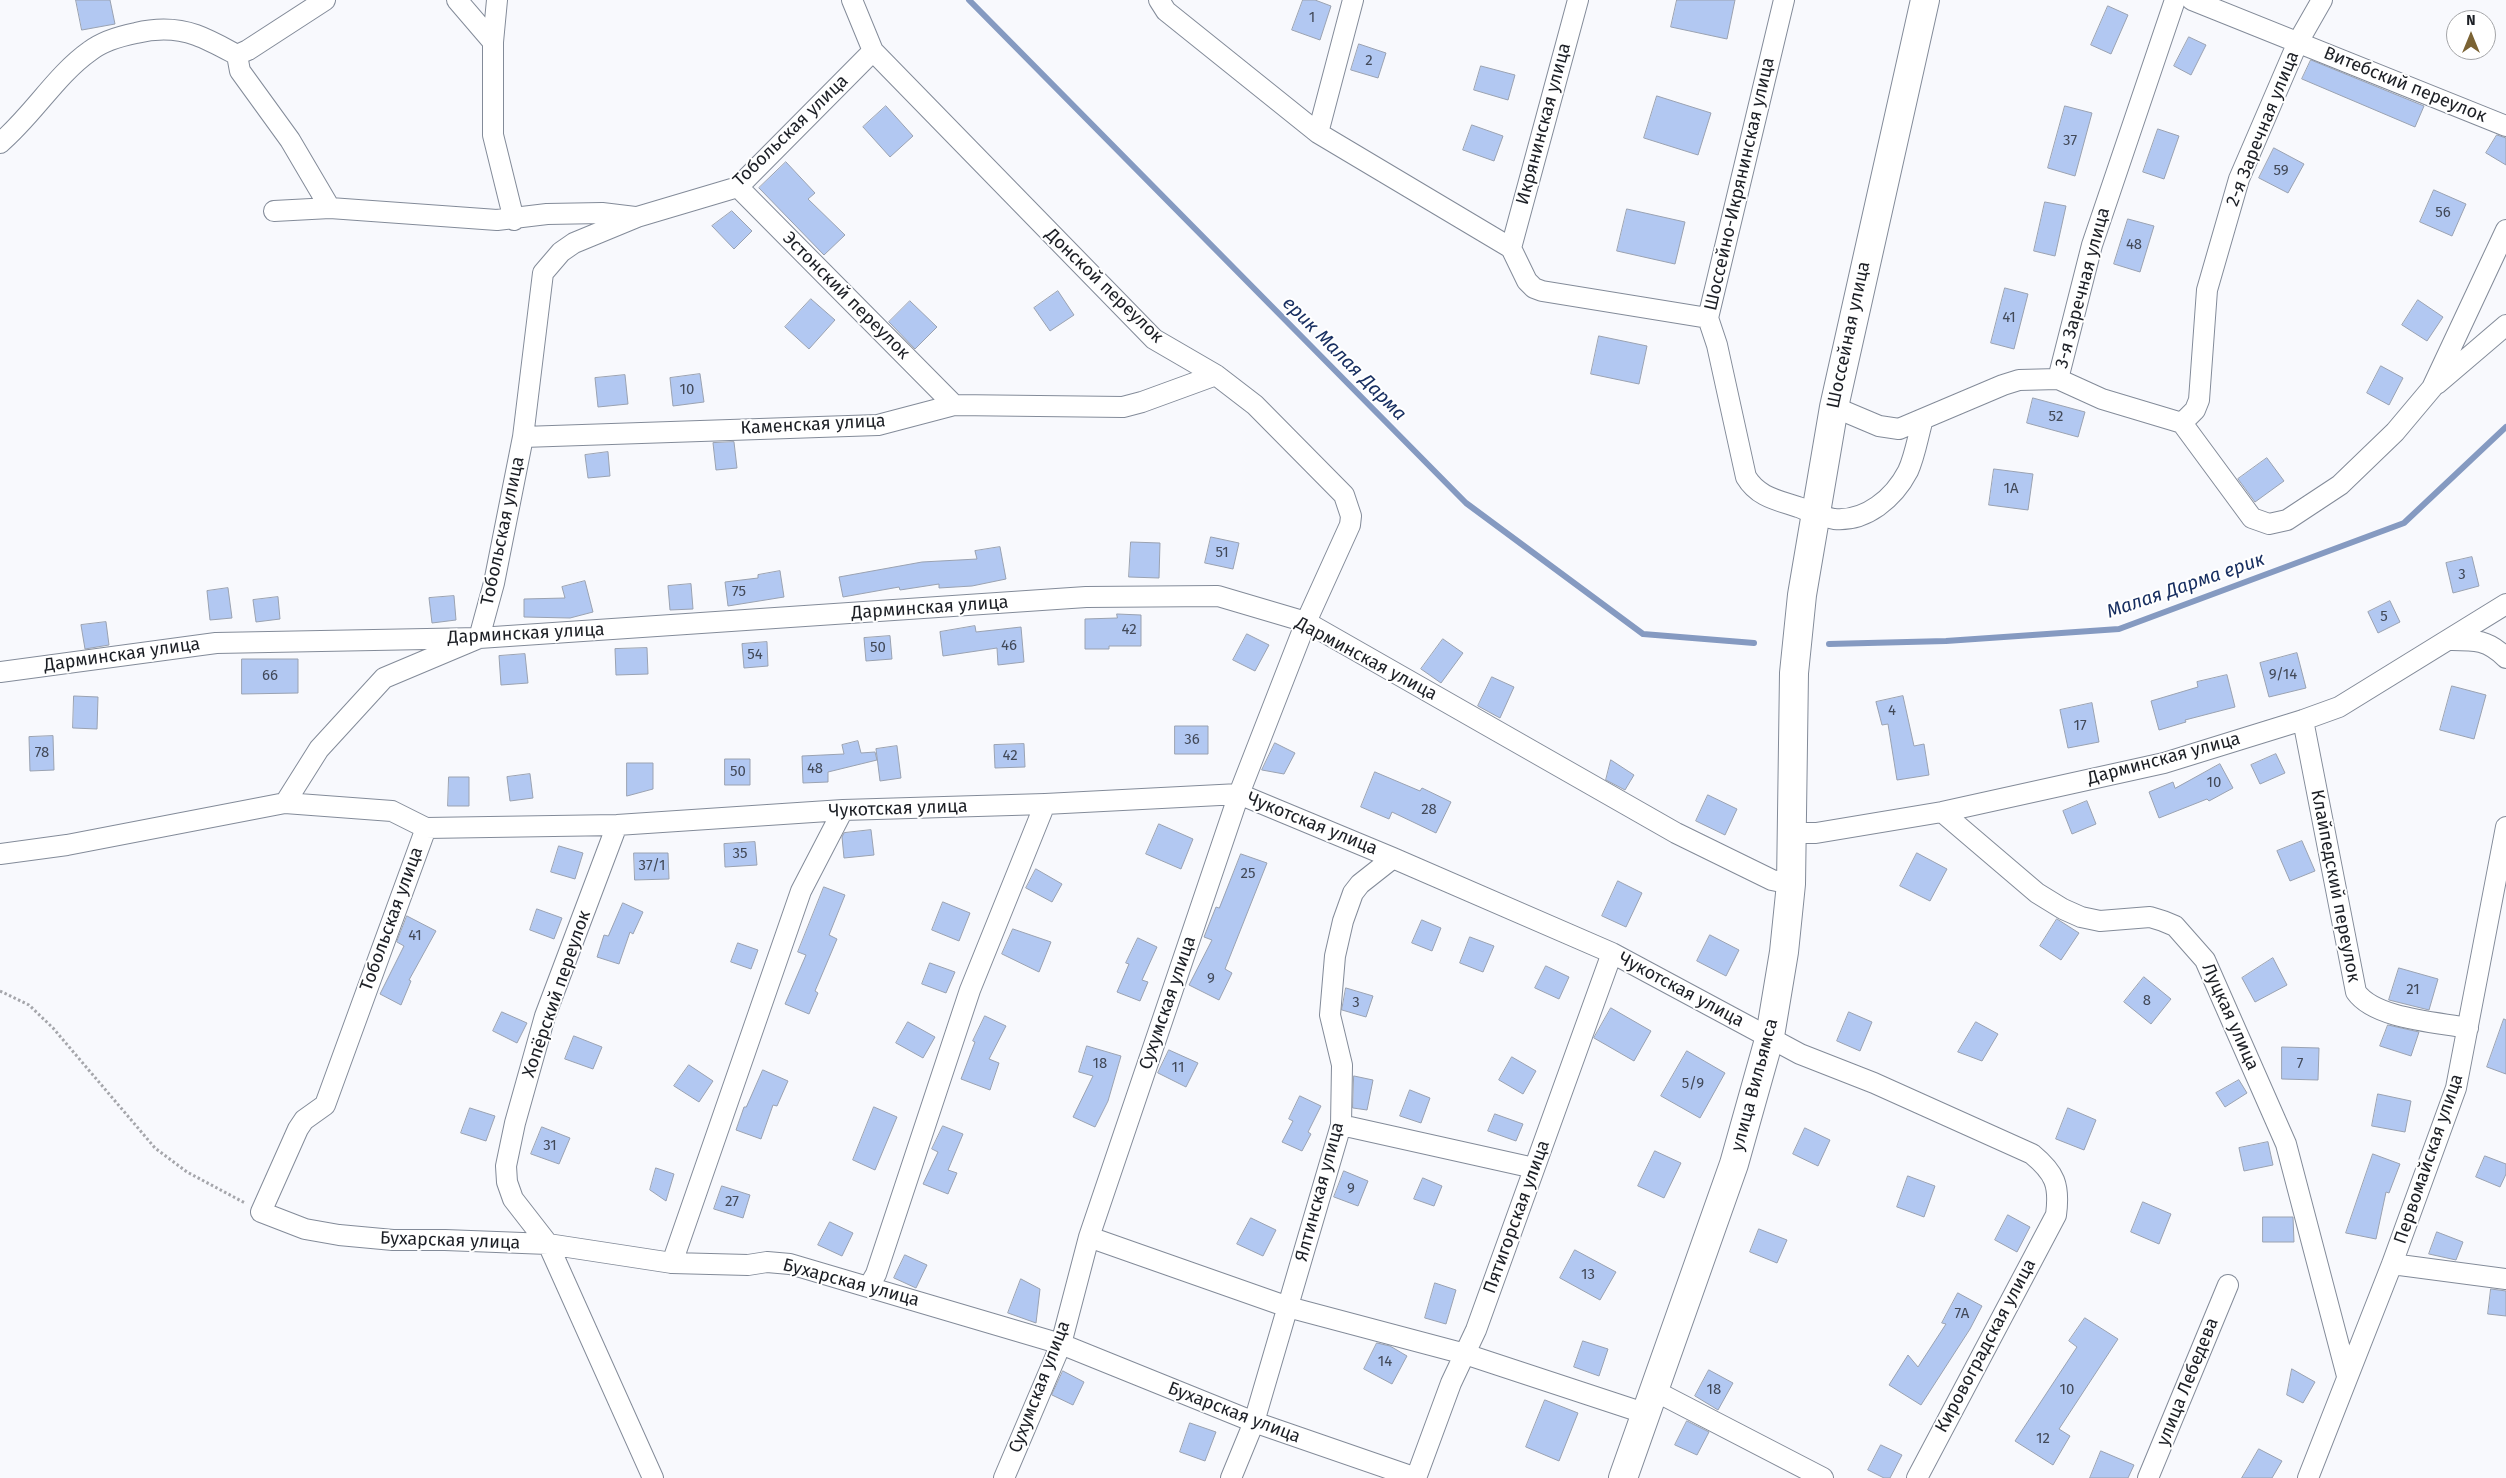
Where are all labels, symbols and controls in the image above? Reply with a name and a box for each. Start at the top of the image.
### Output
house number: 1 [1309,9,1315,27]
north arrow [2446,10,2496,60]
text: N [2466,12,2476,29]
street label: Икрянинская улица [1512,41,1576,207]
street label: Витебский переулок [2320,42,2490,128]
street label: 2-я Заречная улица [2222,48,2304,210]
house number: 2 [1365,52,1373,70]
street label: Шоссейно-Икрянинская улица [1700,55,1780,313]
street label: Тобольская улица [729,71,853,191]
house number: 37 [2063,132,2077,150]
house number: 59 [2273,162,2289,180]
house number: 56 [2435,204,2451,222]
street label: 3-я Заречная улица [2051,205,2115,371]
street label: Донской переулок [1040,224,1168,348]
street label: Эстонский переулок [778,228,914,364]
house number: 48 [2126,236,2142,254]
street label: Шоссейная улица [1823,260,1875,410]
water label: ерик Малая Дарма [1277,292,1411,426]
house number: 41 [2002,309,2016,327]
house number: 10 [680,381,694,399]
house number: 52 [2049,408,2063,426]
street label: Каменская улица [740,410,886,440]
street label: Тобольская улица [477,455,529,607]
house number: 1А [2003,480,2019,498]
house number: 51 [1215,544,1229,562]
water label: Малая Дарма ерик [2104,548,2268,624]
house number: 3 [2458,566,2466,584]
house number: 75 [732,583,746,601]
street label: Дарминская улица [851,592,1009,624]
house number: 5 [2380,608,2388,626]
street label: Дарминская улица [1291,613,1441,705]
street label: Дарминская улица [447,619,605,649]
house number: 42 [1121,621,1137,639]
street label: Дарминская улица [43,633,201,677]
house number: 46 [1001,637,1017,655]
house number: 50 [870,639,886,657]
house number: 54 [747,646,763,664]
house number: 9/14 [2269,666,2297,684]
house number: 66 [262,667,278,685]
house number: 4 [1888,702,1896,720]
house number: 17 [2073,717,2087,735]
street label: Дарминская улица [2085,728,2243,790]
house number: 36 [1184,731,1200,749]
house number: 78 [35,744,49,762]
house number: 42 [1002,747,1018,765]
house number: 48 [807,760,823,778]
house number: 50 [730,763,746,781]
house number: 10 [2207,774,2221,792]
street label: Чукотская улица [1243,788,1381,860]
street label: Клайпедский переулок [2306,788,2364,984]
street label: Чукотская улица [828,796,968,822]
house number: 28 [1421,801,1437,819]
street label: Тобольская улица [356,844,428,994]
house number: 35 [733,845,747,863]
house number: 37/1 [639,857,665,875]
house number: 25 [1241,865,1255,883]
street label: Хопёрский переулок [518,908,596,1080]
house number: 41 [408,927,422,945]
street label: Сухумская улица [1135,933,1201,1073]
street label: Чукотская улица [1615,948,1747,1032]
street label: Луцкая улица [2197,960,2263,1074]
house number: 9 [1207,970,1215,988]
house number: 21 [2406,981,2420,999]
house number: 8 [2143,992,2151,1010]
house number: 3 [1352,994,1360,1012]
street label: улица Вильямса [1727,1016,1783,1154]
house number: 18 [1093,1055,1107,1073]
house number: 7 [2297,1055,2303,1073]
house number: 11 [1172,1059,1184,1077]
street label: Первомайская улица [2390,1071,2468,1247]
house number: 5/9 [1682,1075,1704,1093]
street label: Ялтинская улица [1291,1120,1349,1264]
house number: 31 [543,1137,557,1155]
street label: Пятигорская улица [1479,1137,1555,1297]
house number: 9 [1347,1180,1355,1198]
house number: 27 [725,1193,739,1211]
street label: Бухарская улица [379,1228,521,1254]
street label: Бухарская улица [780,1254,922,1312]
street label: Кировоградская улица [1931,1255,2041,1437]
house number: 13 [1581,1266,1595,1284]
house number: 7А [1955,1305,1969,1323]
street label: улица Лебедева [2152,1315,2224,1449]
street label: Сухумская улица [1005,1318,1075,1456]
house number: 14 [1378,1353,1392,1371]
street label: Бухарская улица [1165,1378,1303,1448]
house number: 18 [1707,1381,1721,1399]
house number: 10 [2060,1381,2074,1399]
house number: 12 [2036,1430,2050,1448]

